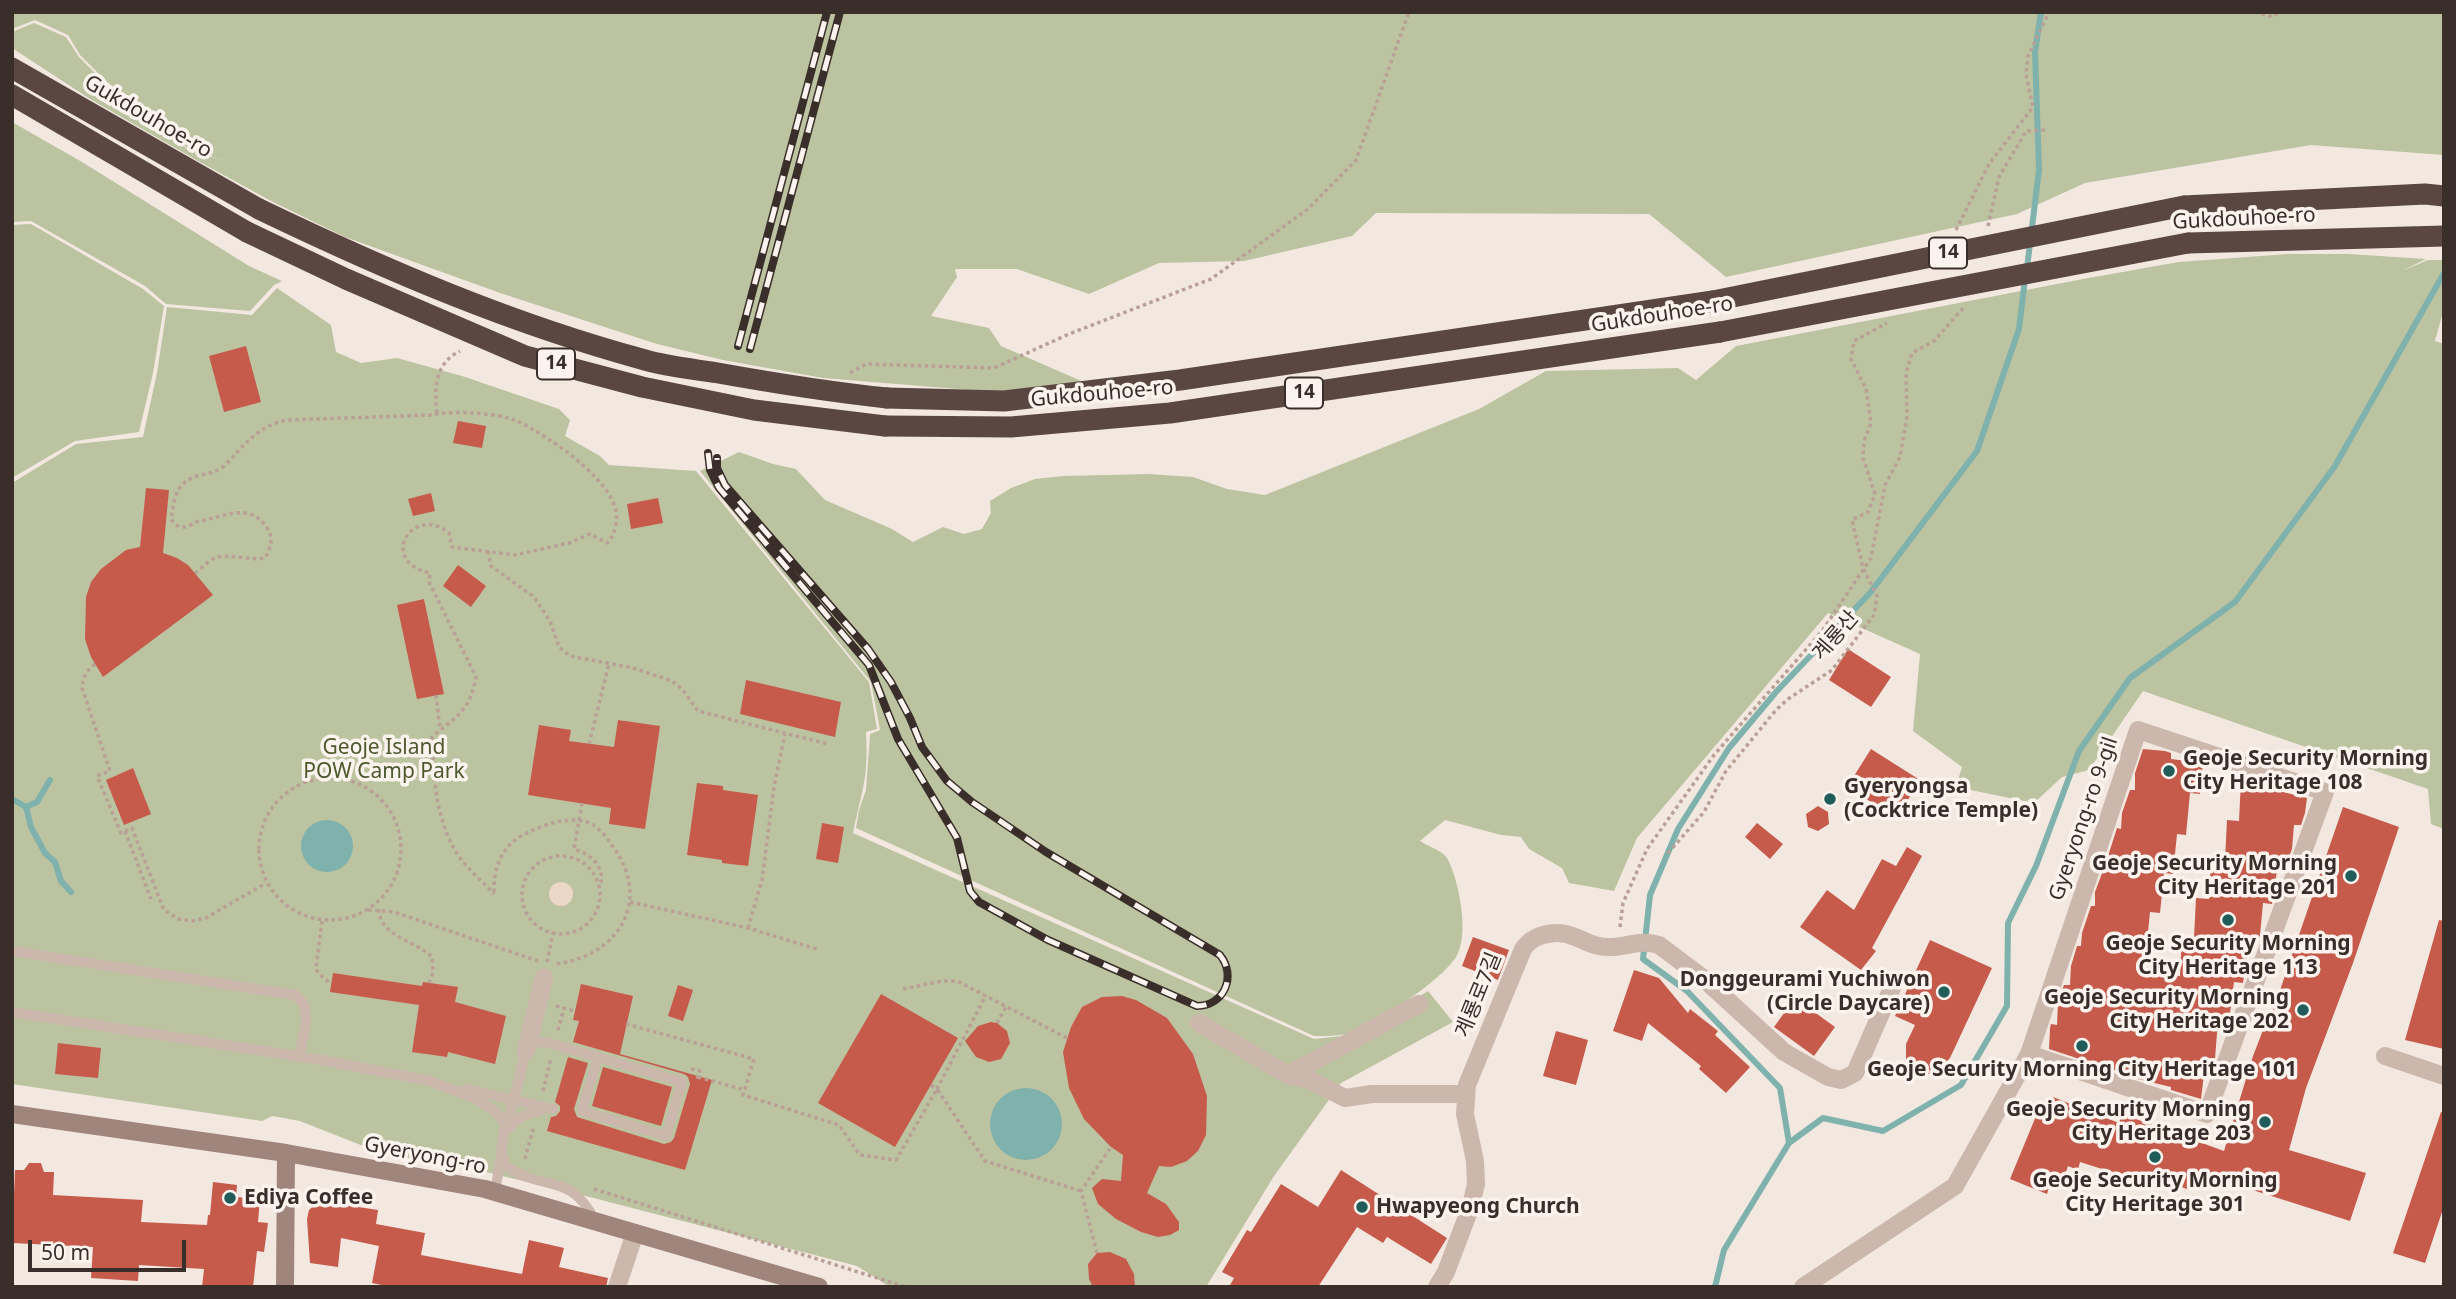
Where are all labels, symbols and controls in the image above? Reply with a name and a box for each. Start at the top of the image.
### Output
street label: Gukdouhoe-ro [80,70,216,164]
street label: Gukdouhoe-ro [2172,203,2316,235]
road number: 14 [1929,238,1967,268]
street label: Gukdouhoe-ro [1589,291,1735,339]
road number: 14 [537,348,575,380]
street label: Gukdouhoe-ro [1030,375,1174,413]
road number: 14 [1285,378,1323,408]
street label: 계룡산 [1807,606,1865,666]
street label: Gyeryong-ro 9-gil [2044,734,2124,904]
park label: Geoje Island POW Camp Park [303,735,465,785]
place label: Geoje Security Morning City Heritage 108 [2183,746,2428,796]
marker: Geoje Security Morning City Heritage 108 [2161,763,2177,779]
place label: Gyeryongsa (Cocktrice Temple) [1844,774,2038,824]
marker: Gyeryongsa (Cocktrice Temple) [1822,791,1838,807]
place label: Geoje Security Morning City Heritage 201 [2092,851,2337,901]
marker: Geoje Security Morning City Heritage 201 [2343,868,2359,884]
marker: Geoje Security Morning City Heritage 113 [2220,912,2236,928]
place label: Geoje Security Morning City Heritage 113 [2105,931,2351,981]
street label: 계룡로7길 [1451,949,1507,1041]
place label: Donggeurami Yuchiwon (Circle Daycare) [1680,967,1930,1017]
marker: Donggeurami Yuchiwon (Circle Daycare) [1936,984,1952,1000]
place label: Geoje Security Morning City Heritage 202 [2044,985,2289,1035]
marker: Geoje Security Morning City Heritage 202 [2295,1002,2311,1018]
marker: Geoje Security Morning City Heritage 101 [2074,1038,2090,1054]
place label: Geoje Security Morning City Heritage 101 [1867,1057,2297,1083]
place label: Geoje Security Morning City Heritage 203 [2006,1097,2251,1147]
marker: Geoje Security Morning City Heritage 203 [2257,1114,2273,1130]
street label: Gyeryong-ro [362,1132,488,1180]
marker: Geoje Security Morning City Heritage 301 [2147,1149,2163,1165]
place label: Geoje Security Morning City Heritage 301 [2032,1168,2278,1218]
place label: Ediya Coffee [244,1185,373,1211]
marker: Ediya Coffee [222,1190,238,1206]
place label: Hwapyeong Church [1376,1194,1580,1220]
marker: Hwapyeong Church [1354,1199,1370,1215]
scale bar [32,1226,189,1270]
text: 50 m [41,1238,90,1266]

